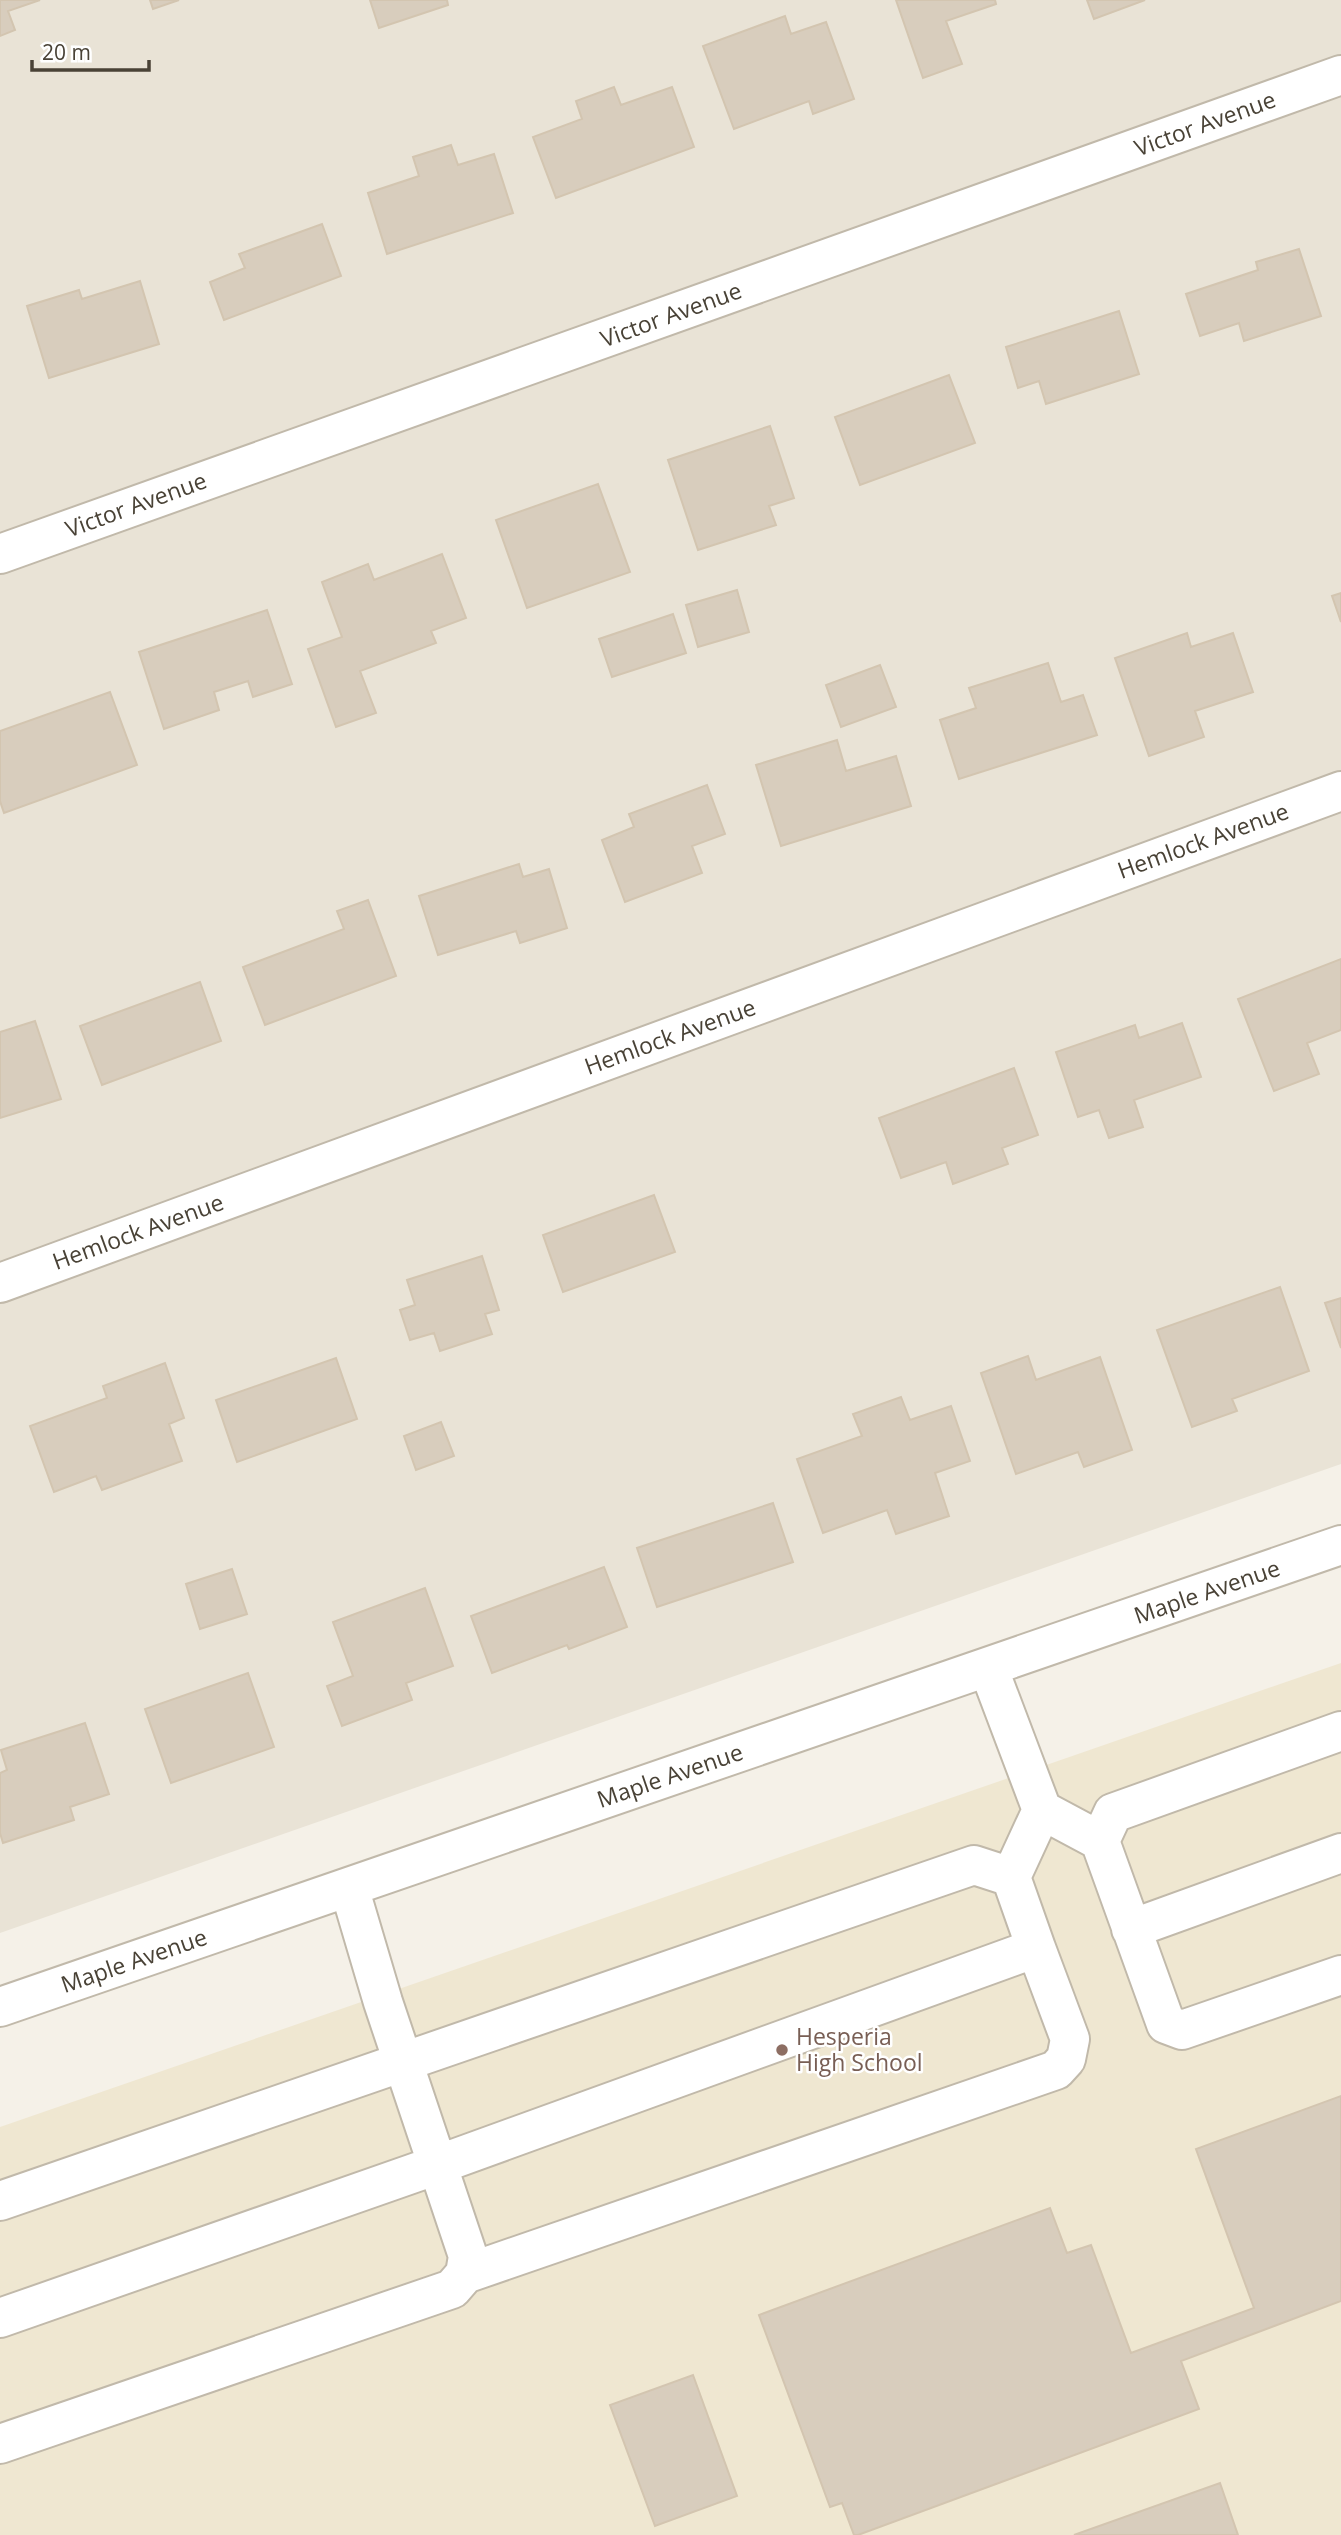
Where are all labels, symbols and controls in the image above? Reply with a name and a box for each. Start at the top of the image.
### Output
scale bar [32,28,149,72]
text: 20 m [42,38,91,66]
street label: Victor Avenue [1130,83,1280,163]
street label: Victor Avenue [596,274,746,354]
street label: Victor Avenue [61,464,211,544]
street label: Hemlock Avenue [1113,794,1293,886]
street label: Hemlock Avenue [580,990,760,1082]
street label: Hemlock Avenue [48,1185,228,1277]
street label: Maple Avenue [1129,1551,1284,1631]
street label: Maple Avenue [592,1735,747,1815]
street label: Maple Avenue [56,1920,211,2000]
place label: Hesperia High School [796,2020,923,2078]
marker: Hesperia High School [774,2042,790,2058]

